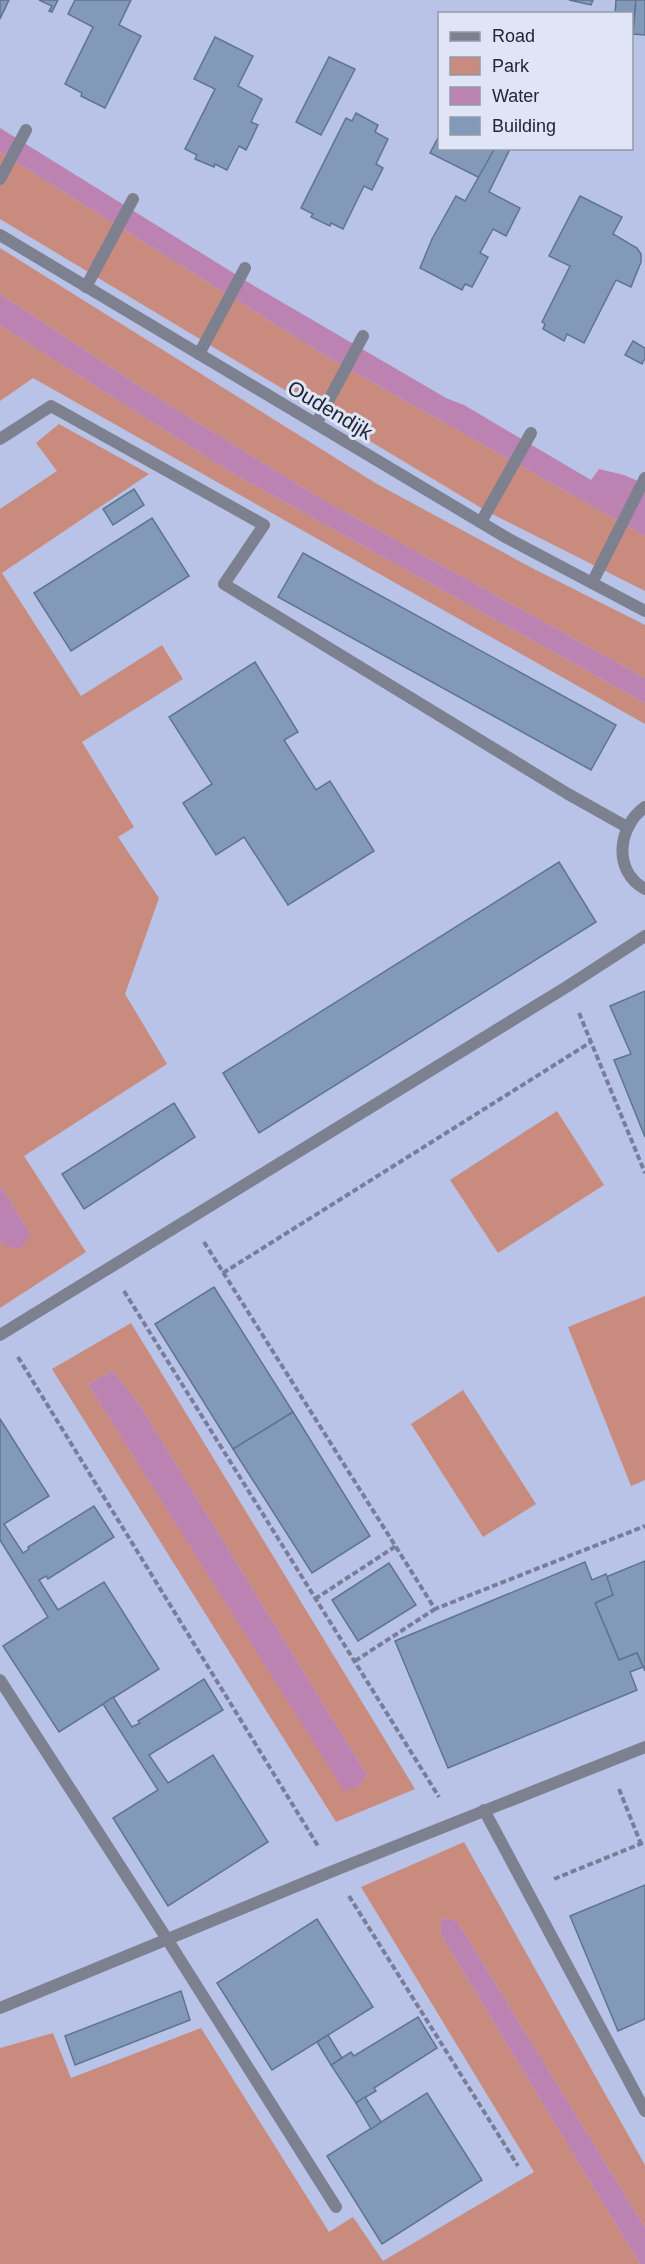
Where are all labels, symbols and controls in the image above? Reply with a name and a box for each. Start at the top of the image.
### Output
legend [438,12,633,150]
text: Road [492,26,535,46]
text: Park [492,56,530,76]
text: Water [492,86,539,106]
text: Building [492,116,556,136]
street label: Oudendijk [284,375,377,444]

